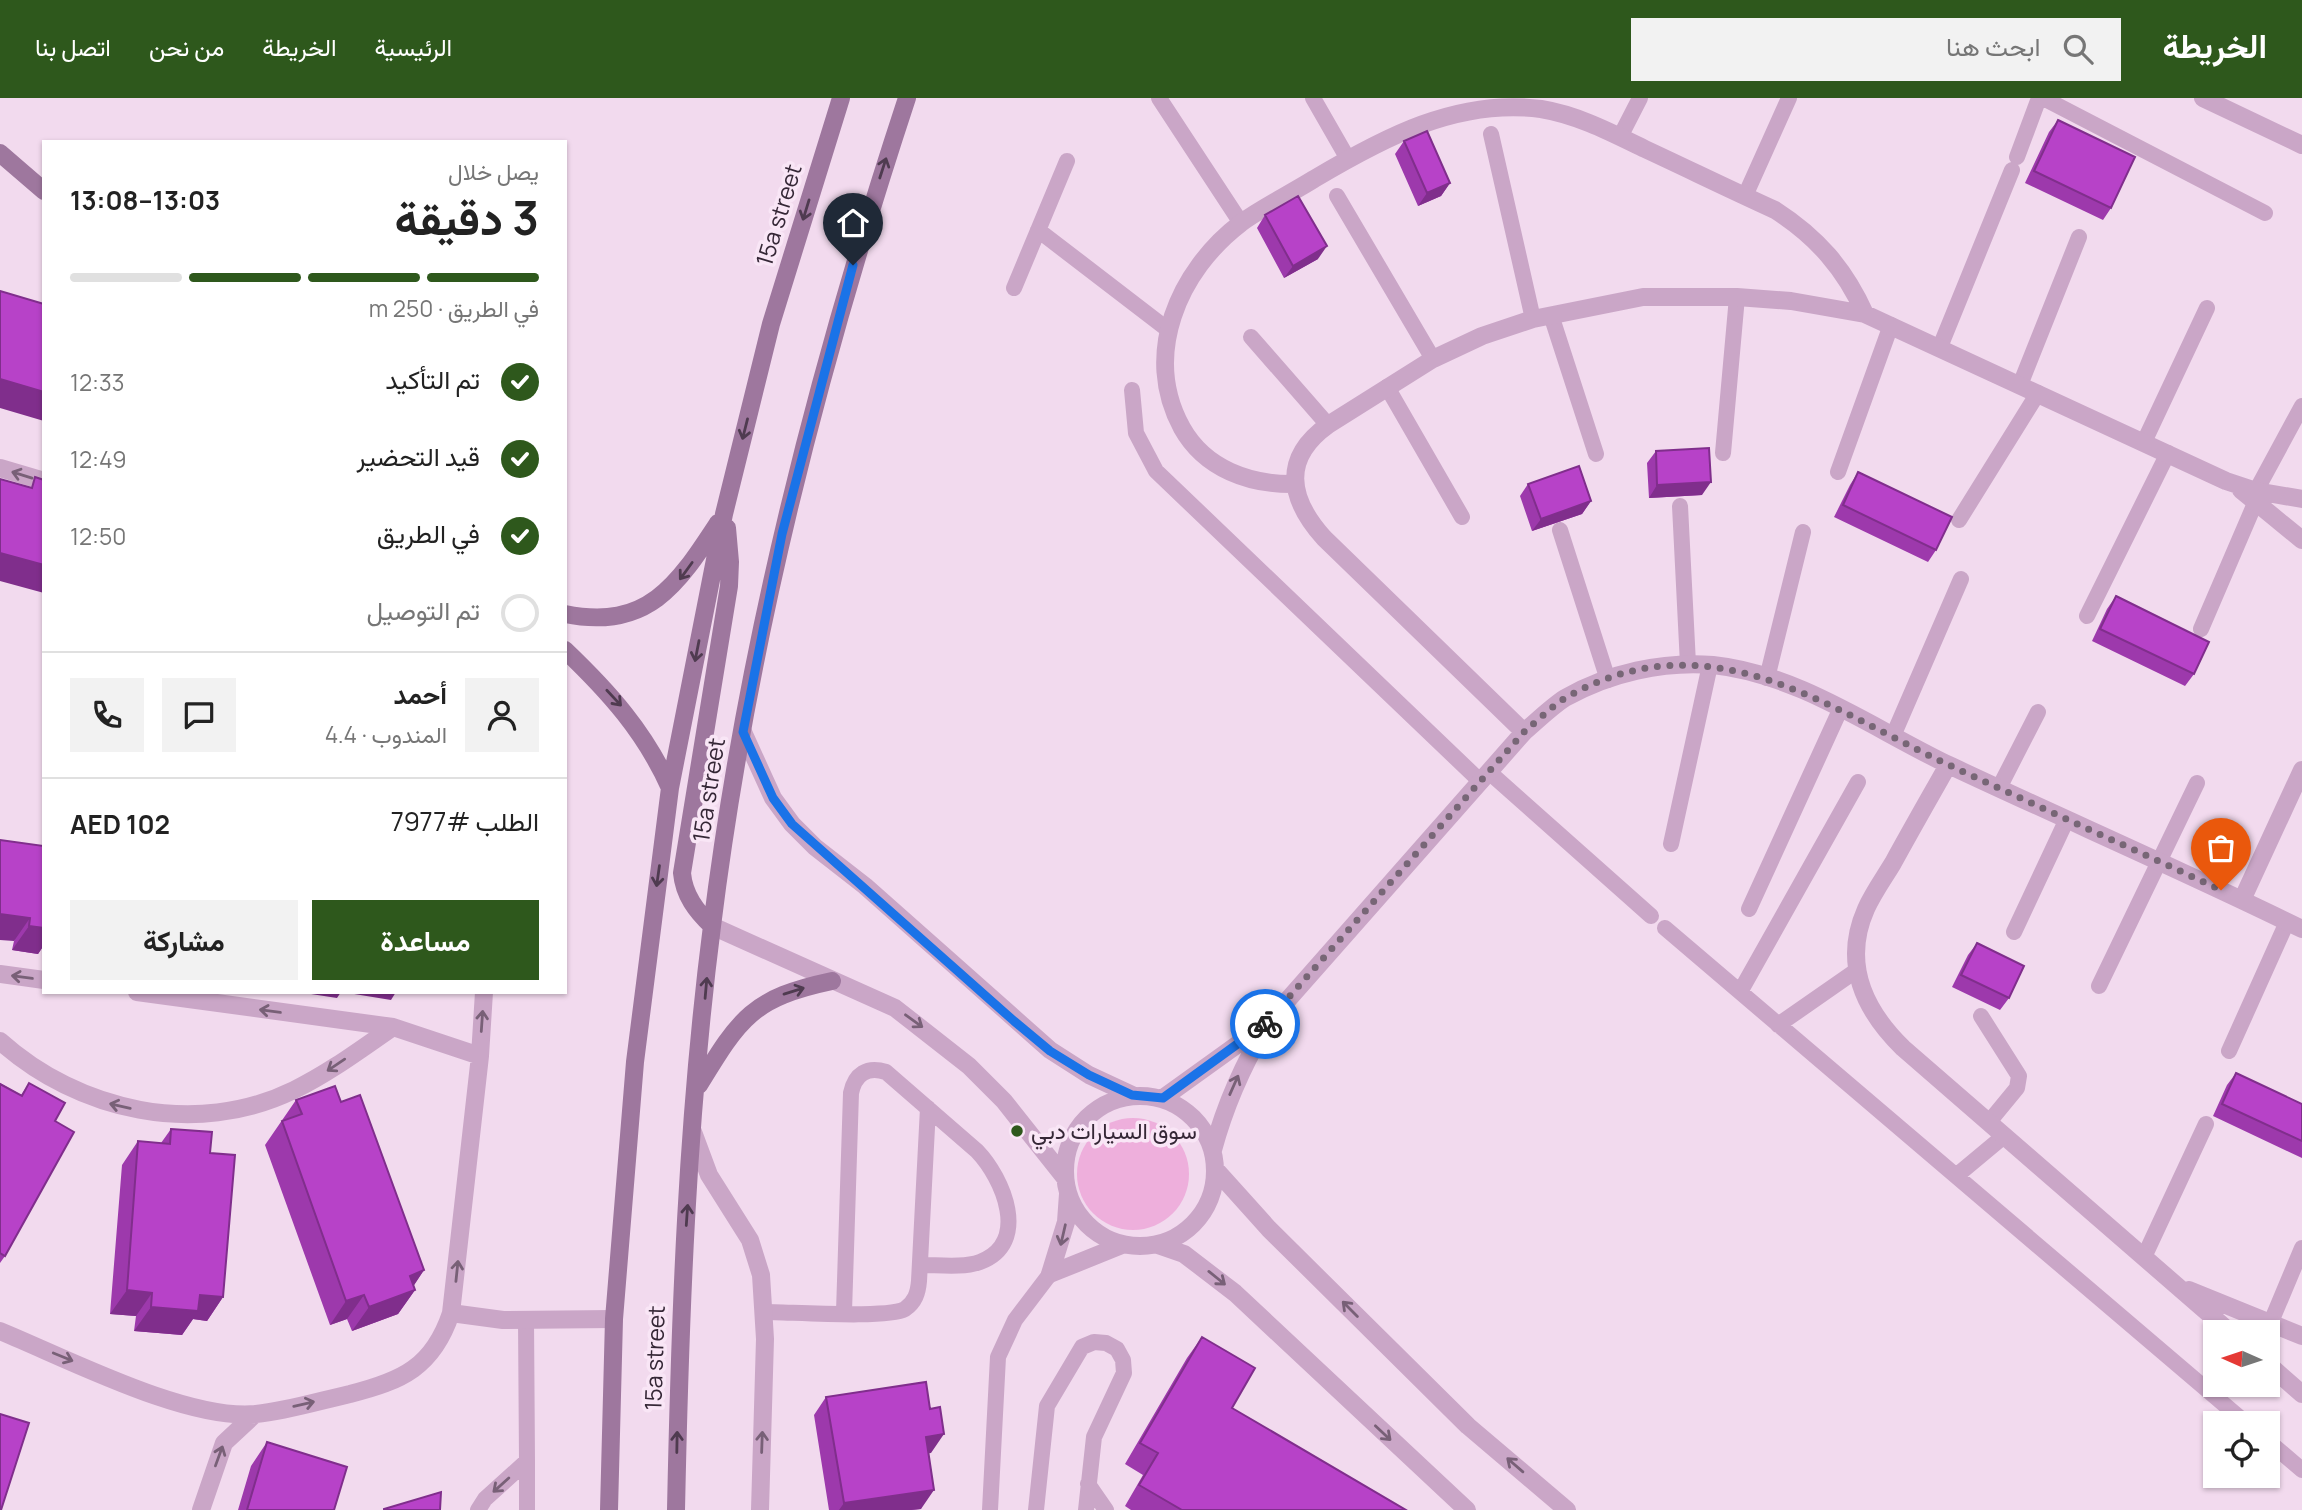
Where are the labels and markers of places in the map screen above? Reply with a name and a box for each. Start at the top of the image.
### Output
pin [823,193,883,265]
pin [2191,818,2251,890]
place label: سوق السيارات دبي [1031,1114,1197,1150]
marker: سوق السيارات دبي [1009,1123,1025,1139]

